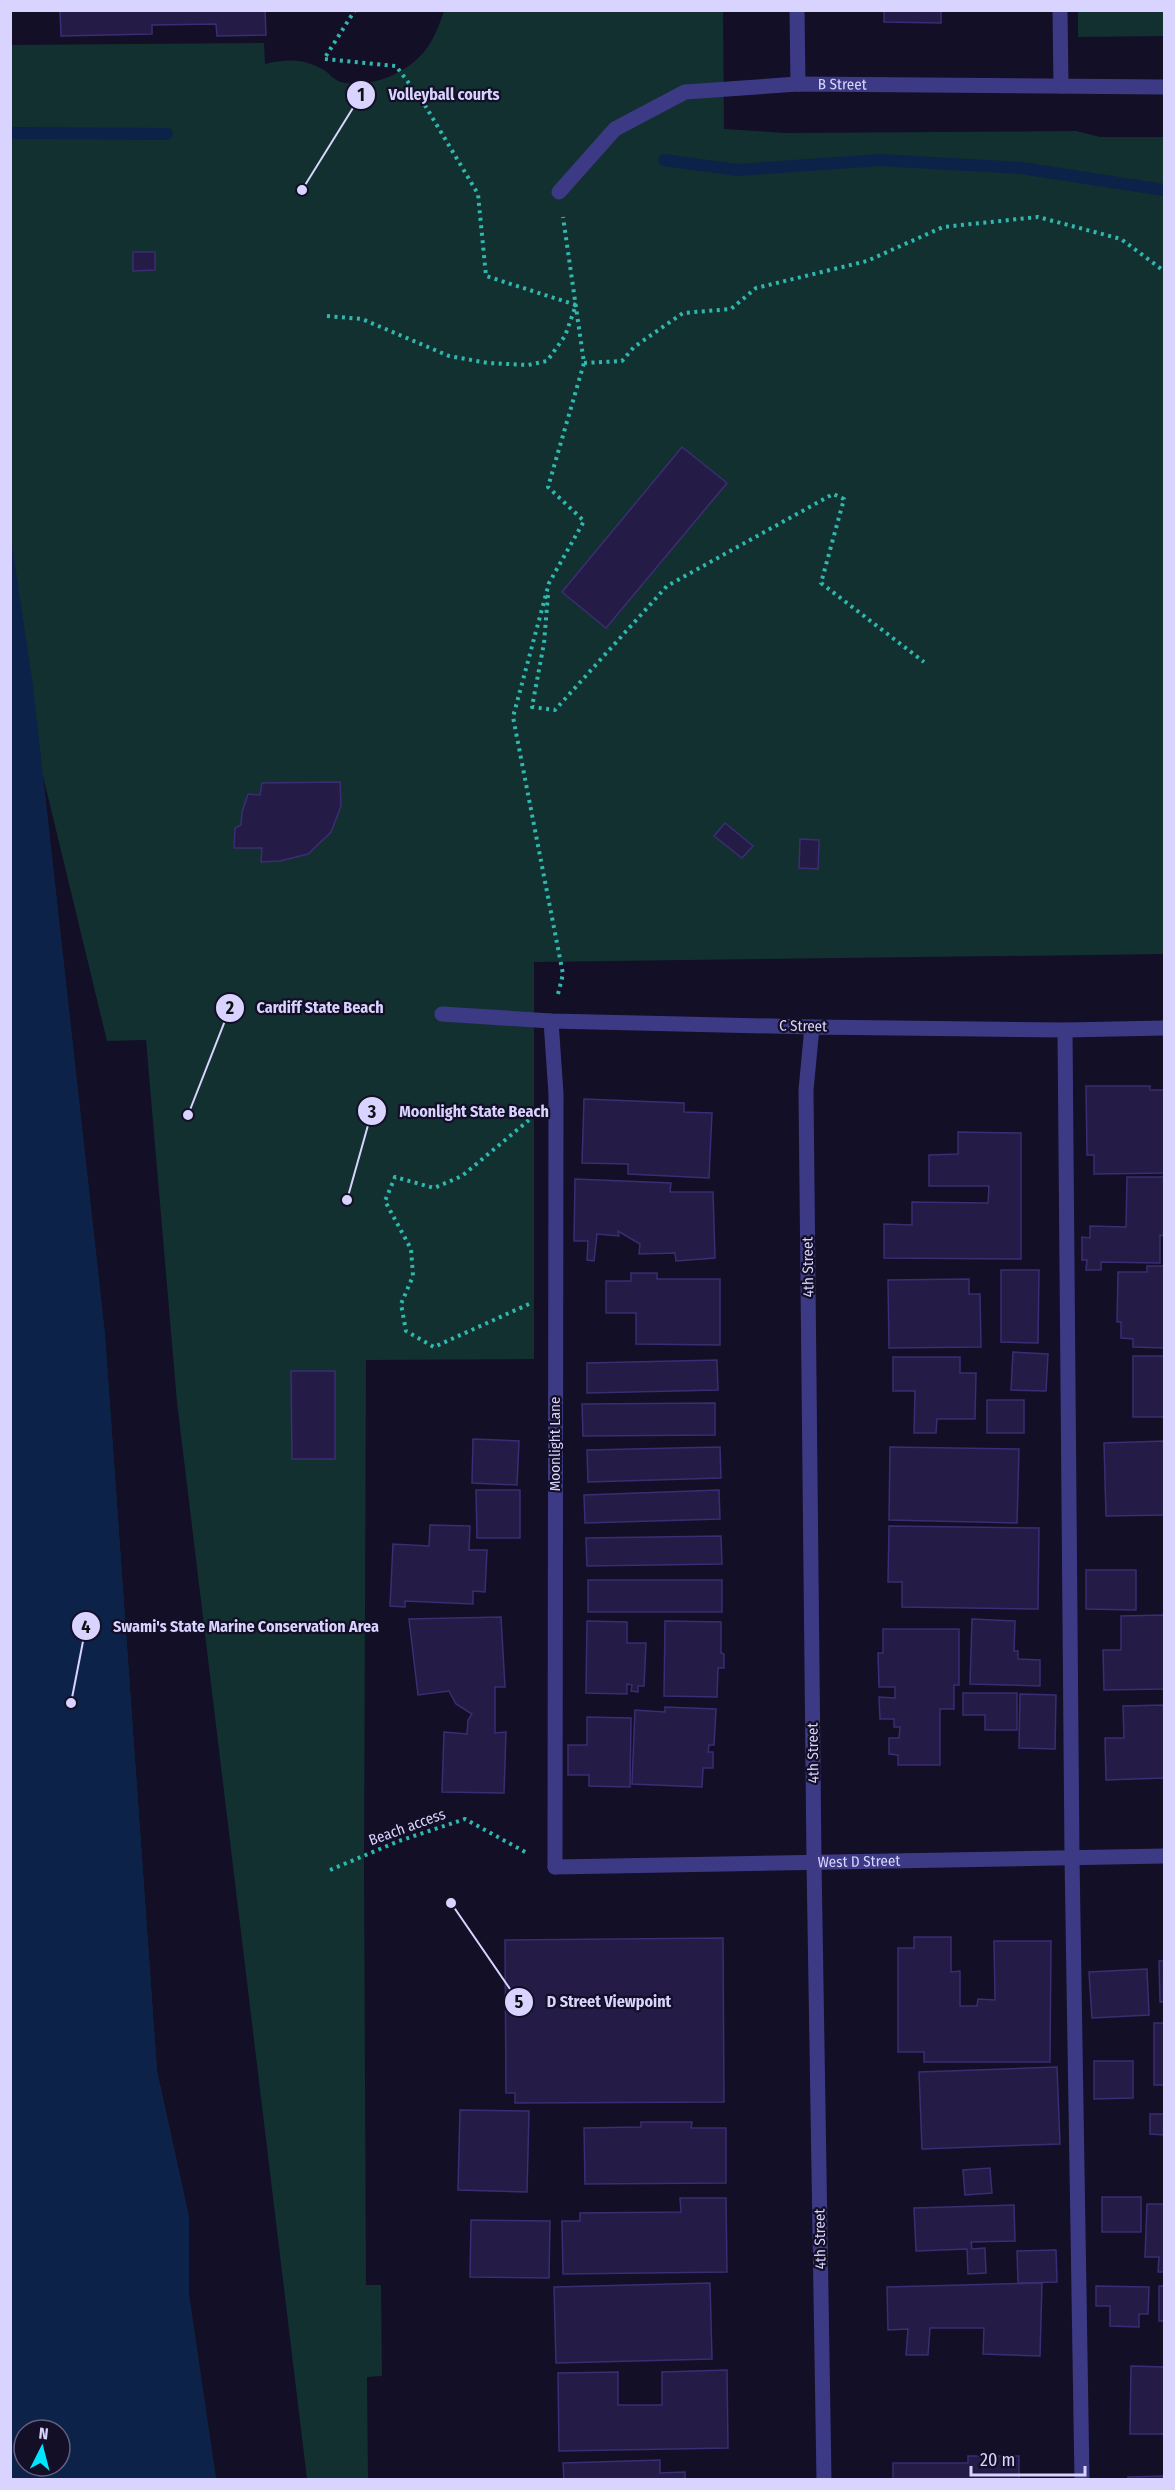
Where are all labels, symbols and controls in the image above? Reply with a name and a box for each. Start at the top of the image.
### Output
street label: B Street [818,75,867,94]
callout: Volleyball courts [346,78,511,112]
text: 1 [357,84,365,106]
text: Volleyball courts [387,85,500,104]
callout: Cardiff State Beach [215,991,396,1025]
text: 2 [225,997,234,1019]
text: Cardiff State Beach [256,998,384,1017]
street label: C Street [779,1017,827,1035]
callout: Moonlight State Beach [357,1094,560,1128]
text: 3 [367,1101,377,1123]
text: Moonlight State Beach [399,1102,549,1121]
street label: 4th Street [798,1237,818,1297]
street label: Moonlight Lane [546,1397,564,1491]
callout: Swami's State Marine Conservation Area [71,1609,391,1643]
text: 4 [81,1616,91,1638]
text: Swami's State Marine Conservation Area [113,1617,379,1636]
street label: 4th Street [803,1723,823,1783]
street label: Beach access [366,1805,448,1849]
street label: West D Street [818,1852,900,1871]
callout: D Street Viewpoint [504,1985,683,2019]
text: 5 [515,1991,524,2013]
text: D Street Viewpoint [547,1992,672,2011]
street label: 4th Street [810,2209,830,2269]
north arrow [12,2418,72,2478]
text: N [38,2424,49,2444]
scale bar [971,2439,1085,2477]
text: 20 m [980,2449,1015,2471]

